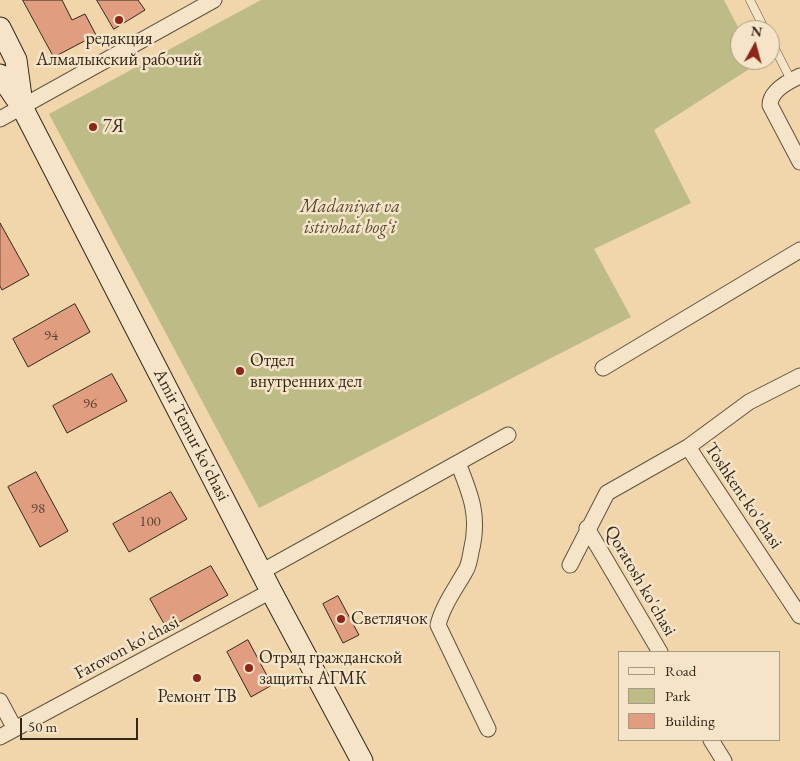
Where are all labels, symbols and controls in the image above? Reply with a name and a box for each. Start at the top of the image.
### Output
marker: редакция Алмалыкский рабочий [113,14,125,26]
north arrow [730,20,780,70]
text: N [750,21,763,41]
place label: редакция Алмалыкский рабочий [36,28,202,70]
place label: 7Я [103,116,124,138]
marker: 7Я [87,121,99,133]
park label: Madaniyat va istirohat bog‘i [300,196,400,238]
house number: 94 [44,327,58,345]
place label: Отдел внутренних дел [250,350,362,392]
street label: Amir Temur ko'chasi [148,365,234,505]
marker: Отдел внутренних дел [234,365,246,377]
house number: 96 [83,395,97,413]
street label: Toshkent ko'chasi [700,439,786,553]
house number: 98 [31,500,45,518]
house number: 100 [139,513,161,531]
street label: Qoratosh ko'chasi [600,522,680,640]
place label: Светлячок [351,608,428,630]
street label: Farovon ko'chasi [71,611,183,685]
marker: Светлячок [335,613,347,625]
place label: Отряд гражданской защиты АГМК [259,647,402,690]
legend [618,651,780,741]
text: Road [665,661,696,680]
marker: Отряд гражданской защиты АГМК [243,662,255,674]
marker: Ремонт ТВ [191,672,203,684]
place label: Ремонт ТВ [157,686,237,708]
text: Park [665,686,691,705]
scale bar [22,708,140,740]
text: Building [665,711,715,730]
text: 50 m [28,717,57,736]

